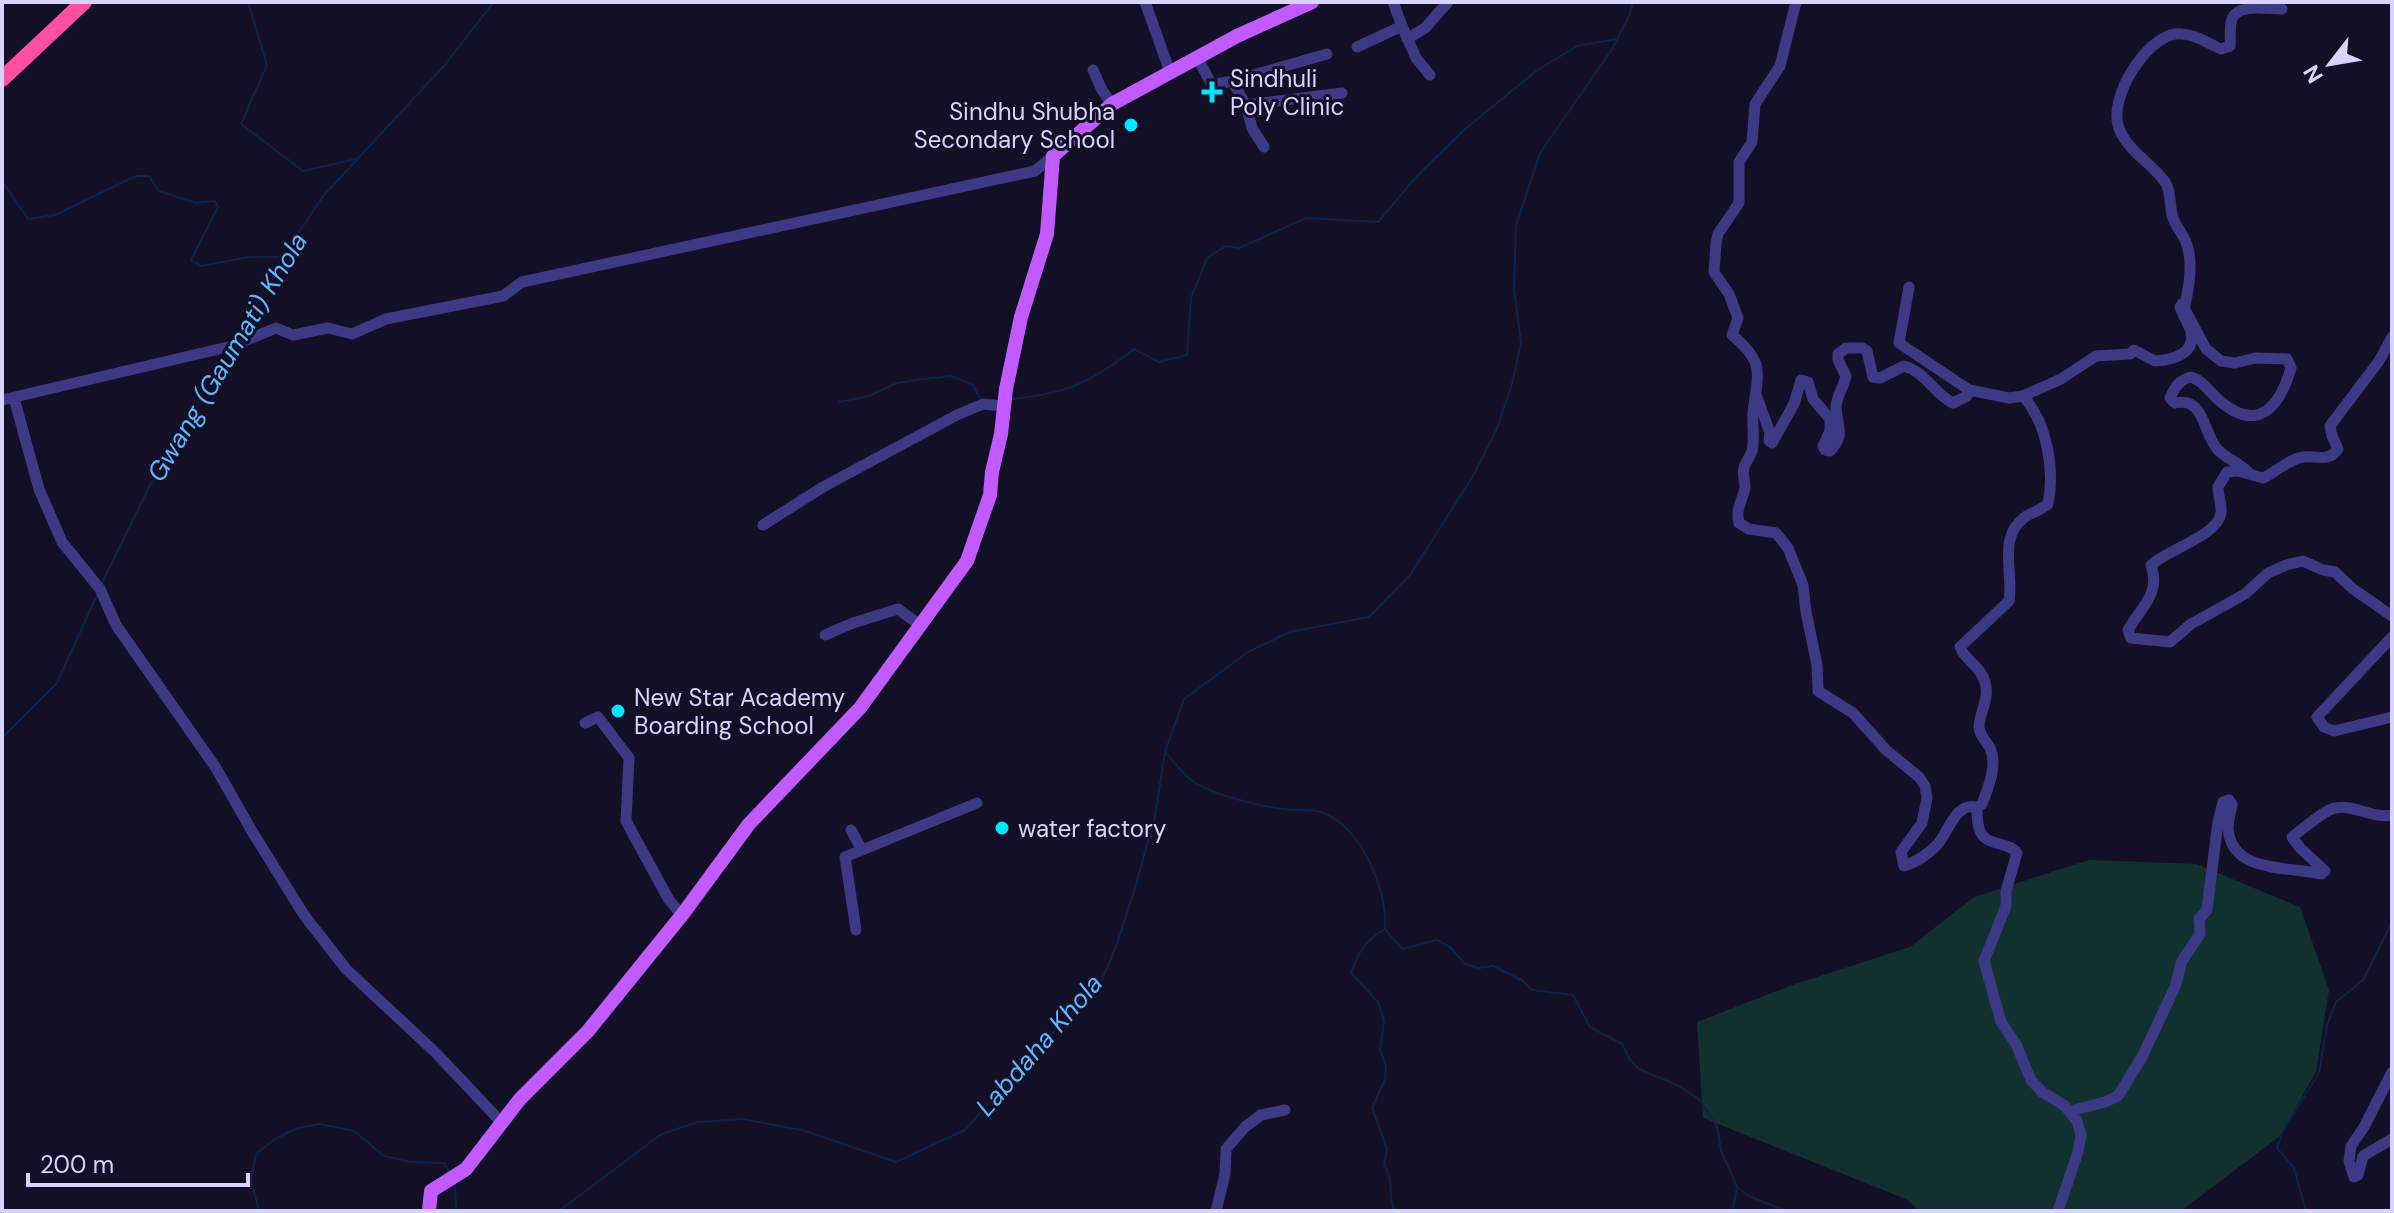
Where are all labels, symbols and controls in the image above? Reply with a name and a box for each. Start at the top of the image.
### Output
north arrow [2290,24,2370,104]
text: N [2297,60,2330,88]
place label: Sindhuli Poly Clinic [1230,63,1344,122]
marker: Sindhuli Poly Clinic [1201,81,1223,103]
place label: Sindhu Shubha Secondary School [914,96,1115,155]
marker: Sindhu Shubha Secondary School [1122,116,1140,134]
water label: Gwang (Gaumati) Khola [139,226,315,488]
place label: New Star Academy Boarding School [634,682,845,741]
marker: New Star Academy Boarding School [609,702,627,720]
place label: water factory [1018,813,1166,844]
marker: water factory [993,819,1011,837]
water label: Labdaha Khola [968,967,1110,1123]
scale bar [28,1137,248,1187]
text: 200 m [40,1149,114,1180]

